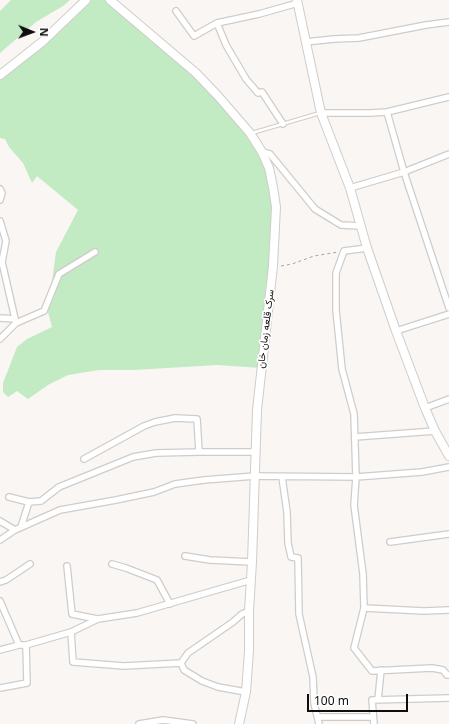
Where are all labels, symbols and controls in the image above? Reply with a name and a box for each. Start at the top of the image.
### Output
north arrow [12,12,52,52]
text: N [37,28,52,37]
street label: سرک قلعه زمان خان [255,289,277,369]
scale bar [309,686,410,712]
text: 100 m [314,692,349,709]

